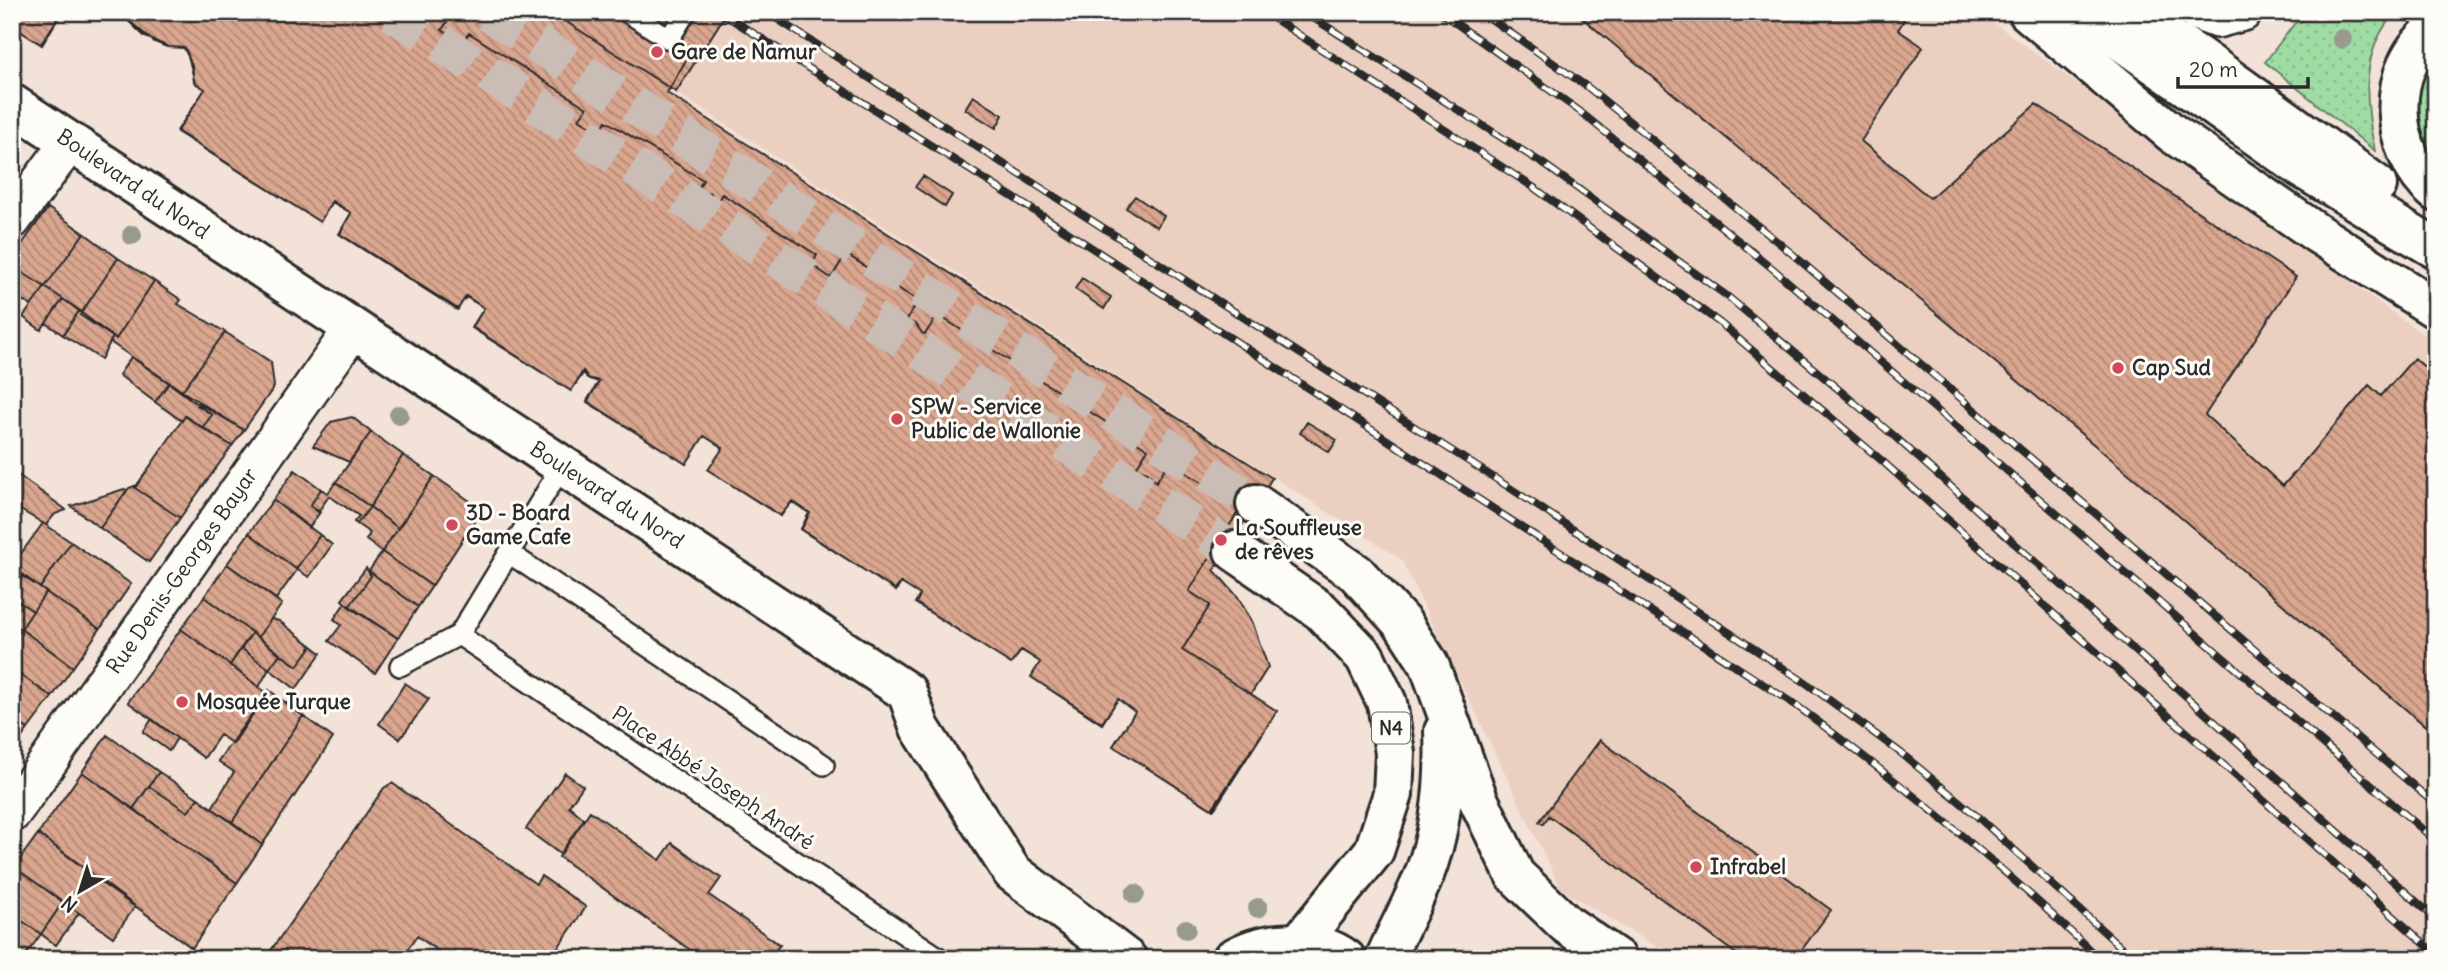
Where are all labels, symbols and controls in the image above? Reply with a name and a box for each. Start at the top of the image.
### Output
place label: Gare de Namur [671,38,817,65]
marker: Gare de Namur [649,44,665,60]
scale bar [2178,46,2308,90]
text: 20 m [2189,56,2238,83]
street label: Boulevard du Nord [52,123,215,245]
place label: Cap Sud [2132,354,2211,381]
marker: Cap Sud [2110,360,2126,376]
place label: SPW - Service Public de Wallonie [911,393,1081,444]
marker: SPW - Service Public de Wallonie [889,411,905,427]
street label: Boulevard du Nord [525,435,689,554]
street label: Rue Denis-Georges Bayar [100,462,263,679]
place label: 3D - Board Game Cafe [466,499,571,550]
place label: La Souffleuse de rêves [1235,514,1362,565]
marker: 3D - Board Game Cafe [444,517,460,533]
marker: La Souffleuse de rêves [1213,532,1229,548]
place label: Mosquée Turque [196,688,351,715]
marker: Mosquée Turque [174,694,190,710]
street label: Place Abbé Joseph André [607,700,820,855]
road number: N4 [1372,712,1410,744]
place label: Infrabel [1710,853,1786,880]
north arrow [46,856,116,926]
marker: Infrabel [1688,859,1704,875]
text: N [57,891,82,918]

